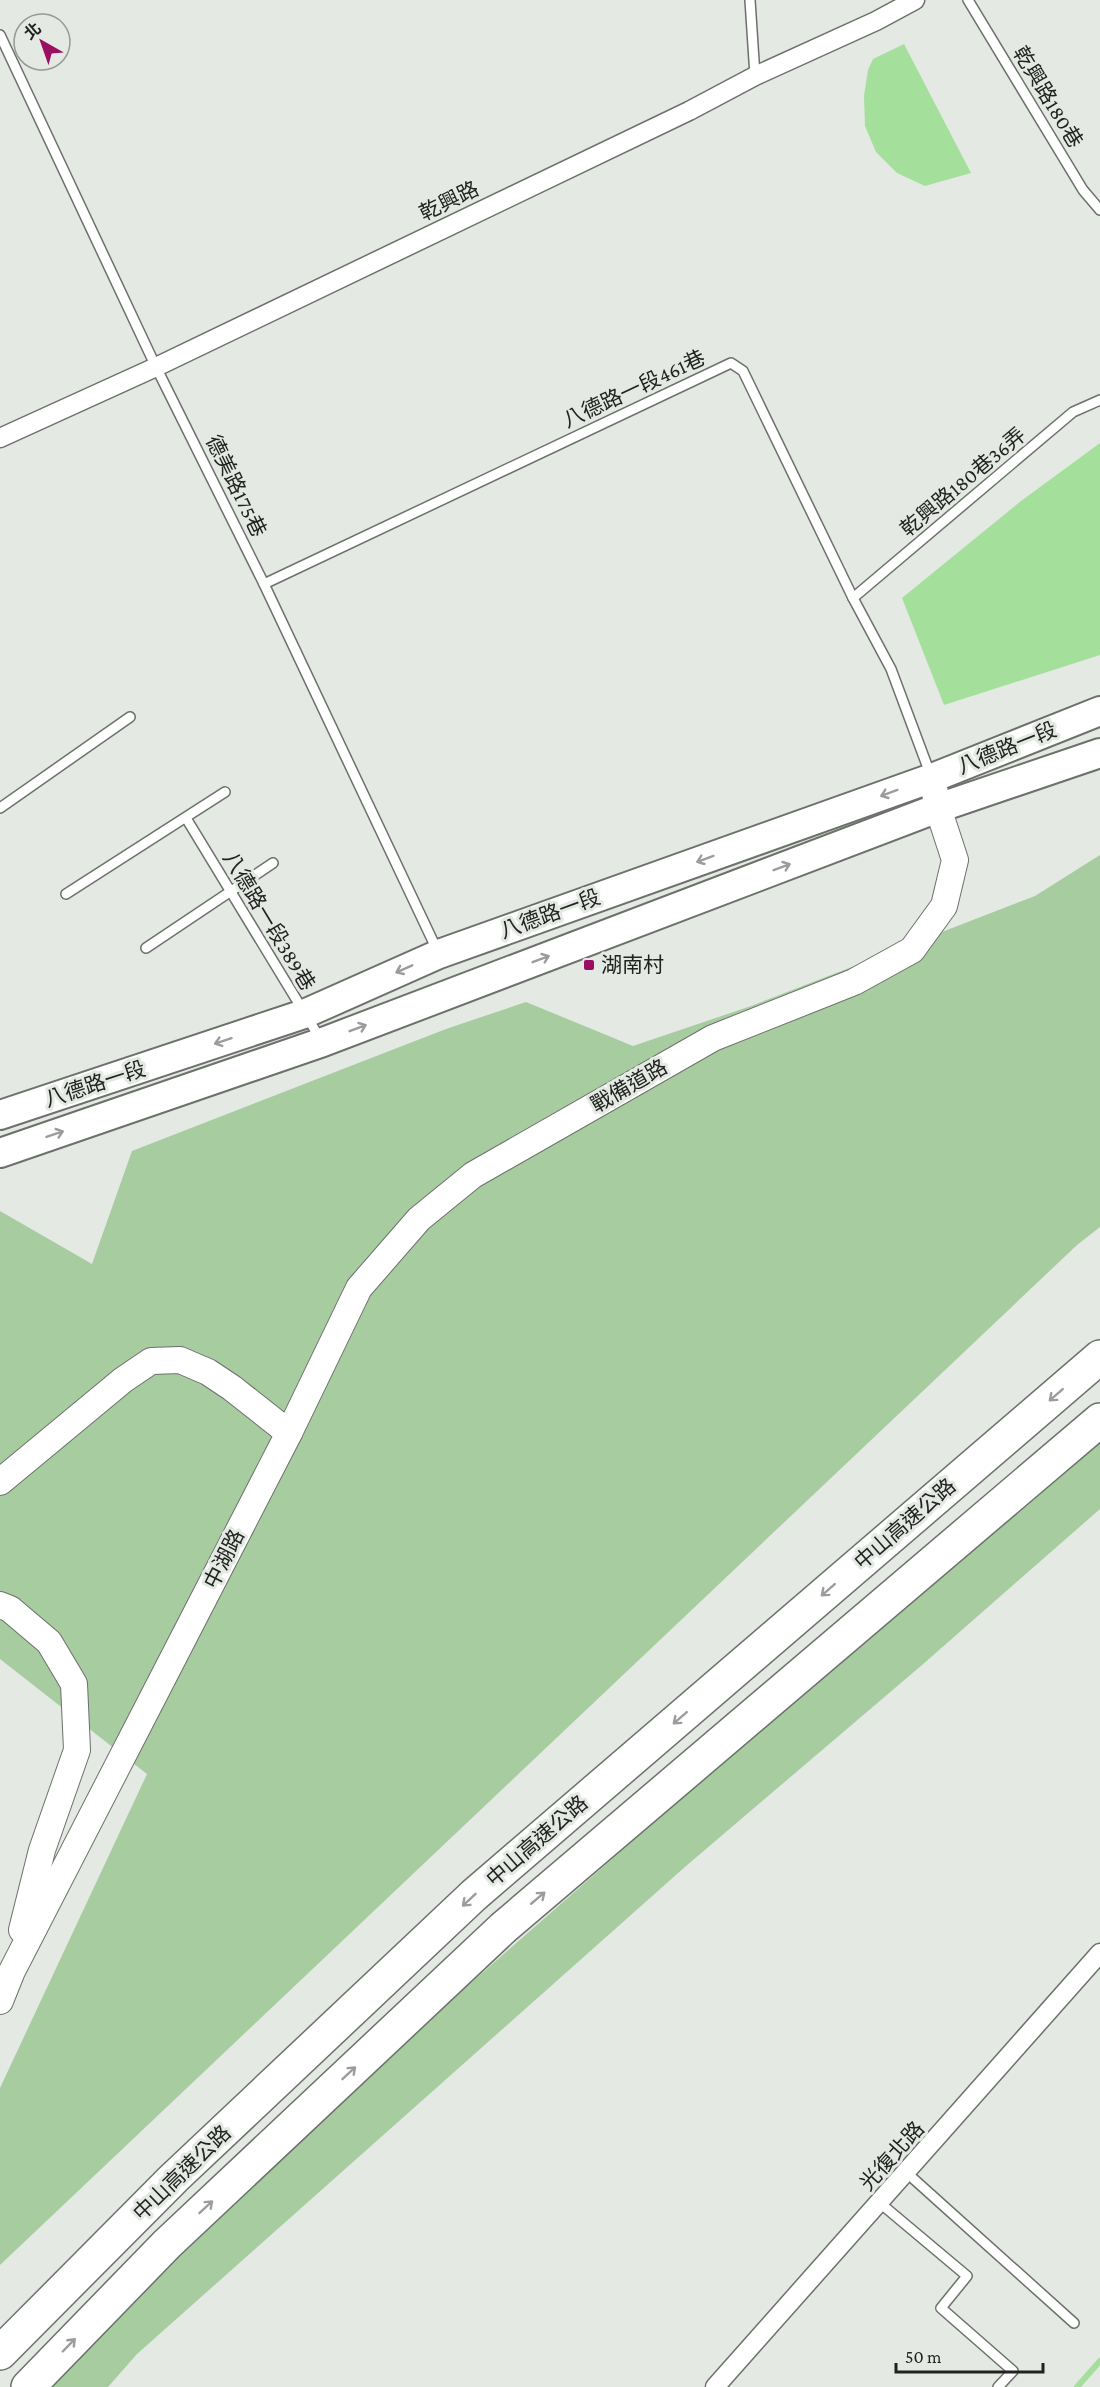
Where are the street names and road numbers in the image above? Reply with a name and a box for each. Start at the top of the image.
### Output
street label: 乾興路180巷 [1008,42,1088,152]
street label: 乾興路 [415,176,483,226]
street label: 八德路一段461巷 [559,346,709,432]
street label: 乾興路180巷36弄 [896,423,1030,541]
street label: 德美路175巷 [201,431,271,541]
street label: 八德路一段 [954,717,1060,779]
street label: 八德路一段389巷 [218,847,320,995]
street label: 八德路一段 [497,885,603,943]
street label: 戰備道路 [587,1055,671,1117]
street label: 八德路一段 [41,1056,149,1112]
street label: 中山高速公路 [850,1474,960,1574]
street label: 中湖路 [199,1525,249,1593]
street label: 中山高速公路 [482,1791,592,1891]
street label: 光復北路 [855,2117,929,2195]
street label: 中山高速公路 [128,2121,236,2225]

